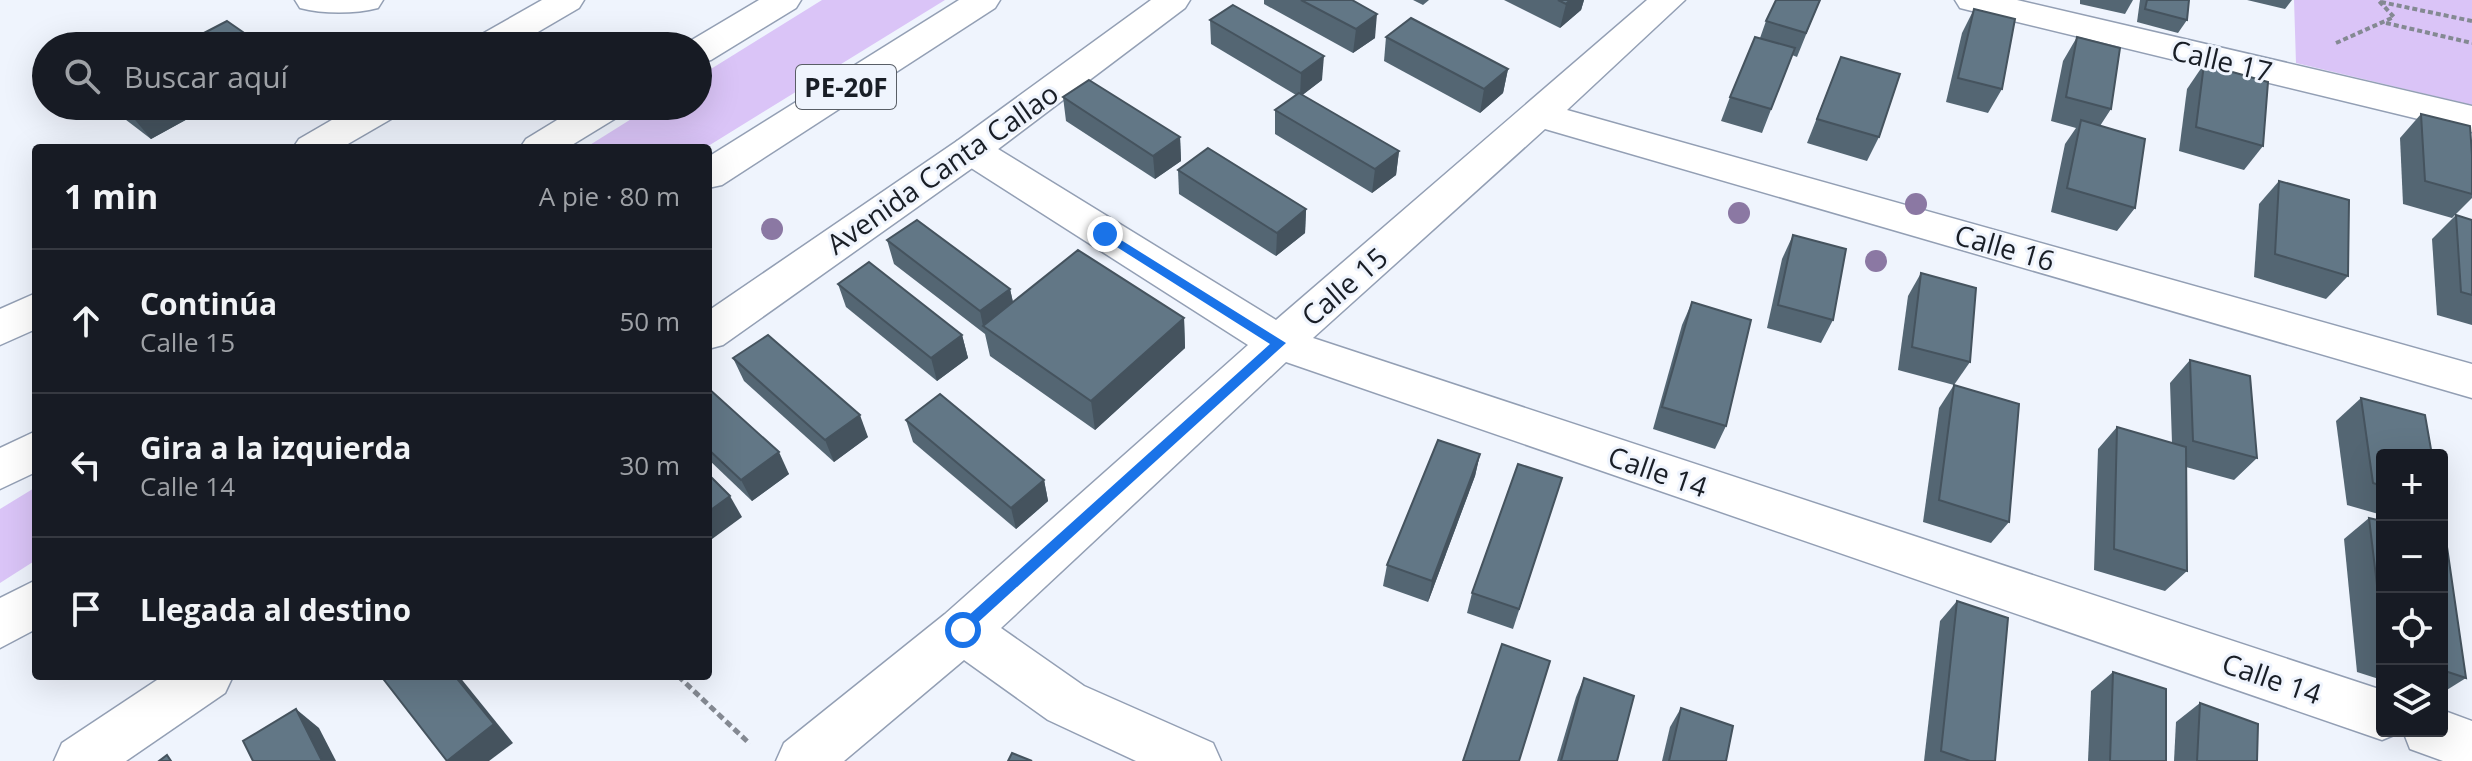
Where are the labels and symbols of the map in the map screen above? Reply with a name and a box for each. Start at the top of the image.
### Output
street label: Calle 17 [2168,30,2276,90]
road number: PE-20F [796,65,896,109]
street label: Avenida Canta Callao [819,74,1065,262]
street label: Calle 16 [1951,215,2059,279]
route end [1087,216,1123,252]
street label: Calle 15 [1293,238,1395,334]
street label: Calle 14 [1603,436,1713,506]
route start [945,612,981,648]
street label: Calle 14 [2217,643,2327,713]

